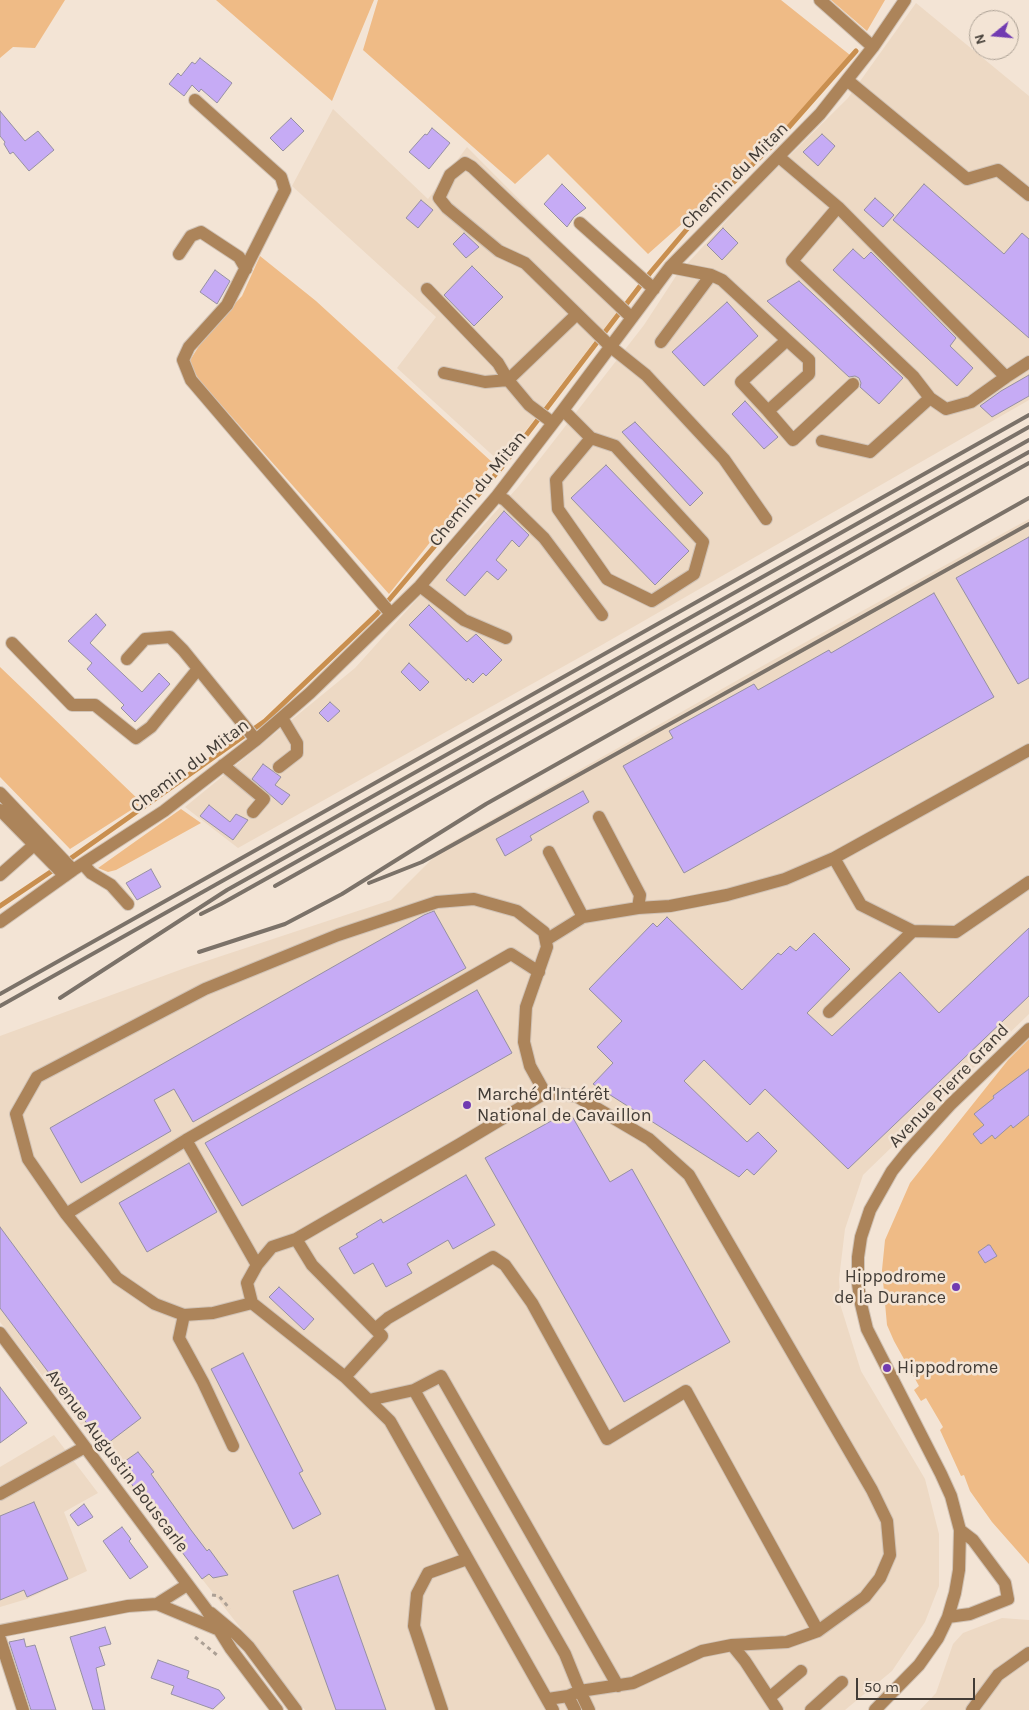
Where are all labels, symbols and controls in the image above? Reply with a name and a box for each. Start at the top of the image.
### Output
north arrow [969,10,1019,60]
text: N [971,32,990,47]
street label: Chemin du Mitan [677,118,793,234]
street label: Chemin du Mitan [425,427,531,551]
street label: Chemin du Mitan [127,715,253,817]
street label: Avenue Pierre Grand [884,1019,1014,1153]
place label: Marché d'Intérêt National de Cavaillon [477,1084,652,1126]
marker: Marché d'Intérêt National de Cavaillon [461,1099,473,1111]
place label: Hippodrome de la Durance [834,1266,946,1308]
marker: Hippodrome de la Durance [950,1281,962,1293]
place label: Hippodrome [897,1357,998,1379]
marker: Hippodrome [881,1362,893,1374]
street label: Avenue Augustin Bouscarle [41,1365,193,1557]
scale bar [859,1668,978,1700]
text: 50 m [864,1678,899,1696]

